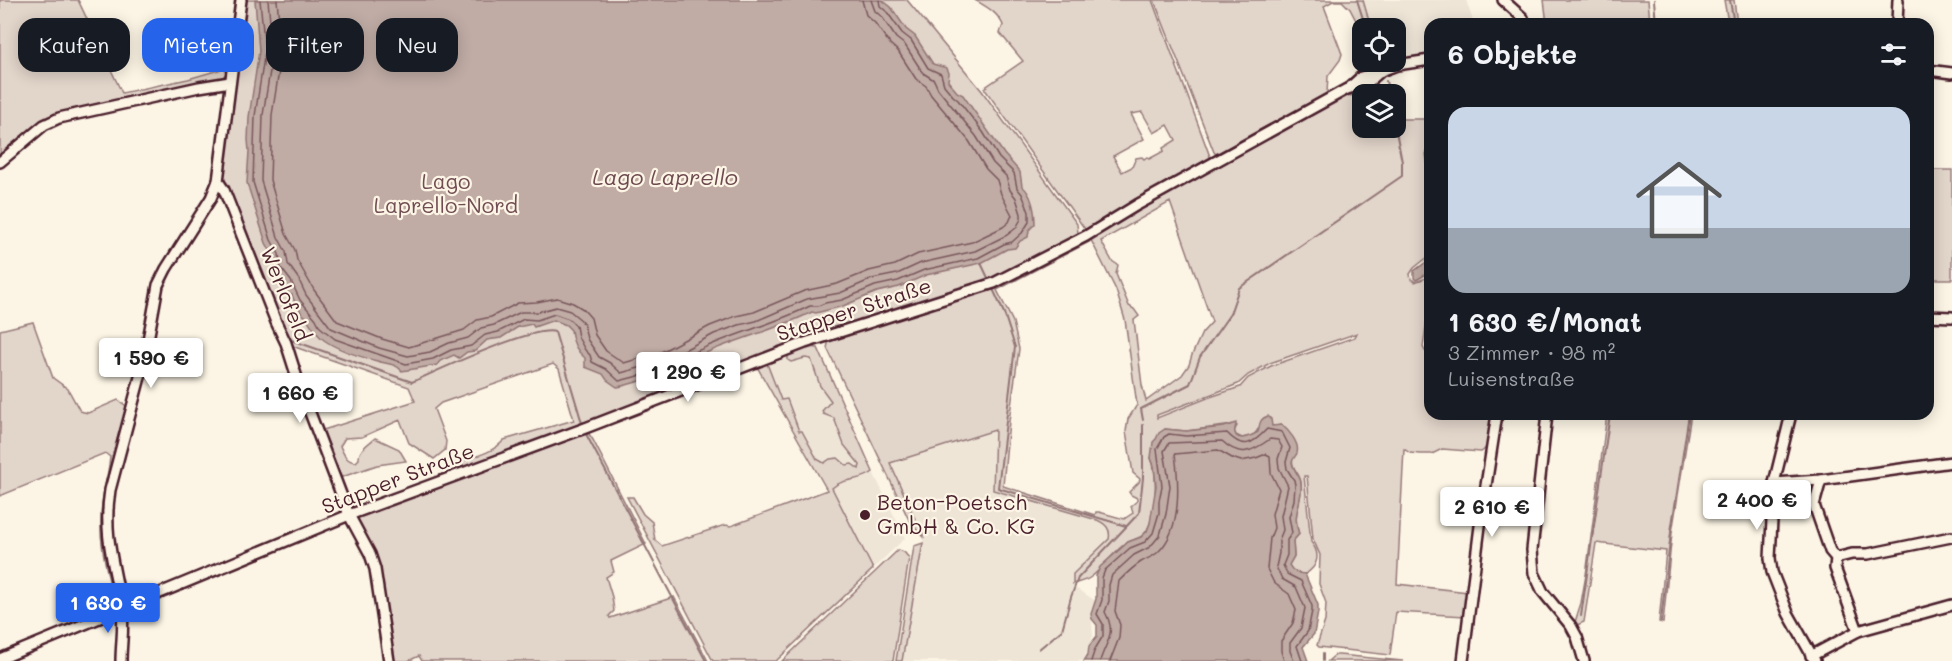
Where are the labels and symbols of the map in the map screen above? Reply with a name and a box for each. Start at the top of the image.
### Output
water label: Lago Laprello [592,162,738,191]
park label: Lago Laprello-Nord [374,167,518,218]
street label: Werlofeld [255,242,318,345]
street label: Stapper Straße [773,271,934,346]
pin: 1 590 € [96,338,206,389]
pin: 1 290 € [633,352,743,403]
pin: 1 660 € [245,373,355,424]
street label: Stapper Straße [317,436,478,519]
pin: 2 400 € [1702,480,1812,531]
pin: 2 610 € [1437,487,1547,538]
place label: Beton-Poetsch GmbH & Co. KG [877,488,1035,539]
marker: Beton-Poetsch GmbH & Co. KG [858,508,872,522]
pin: 1 630 € [53,583,163,634]

